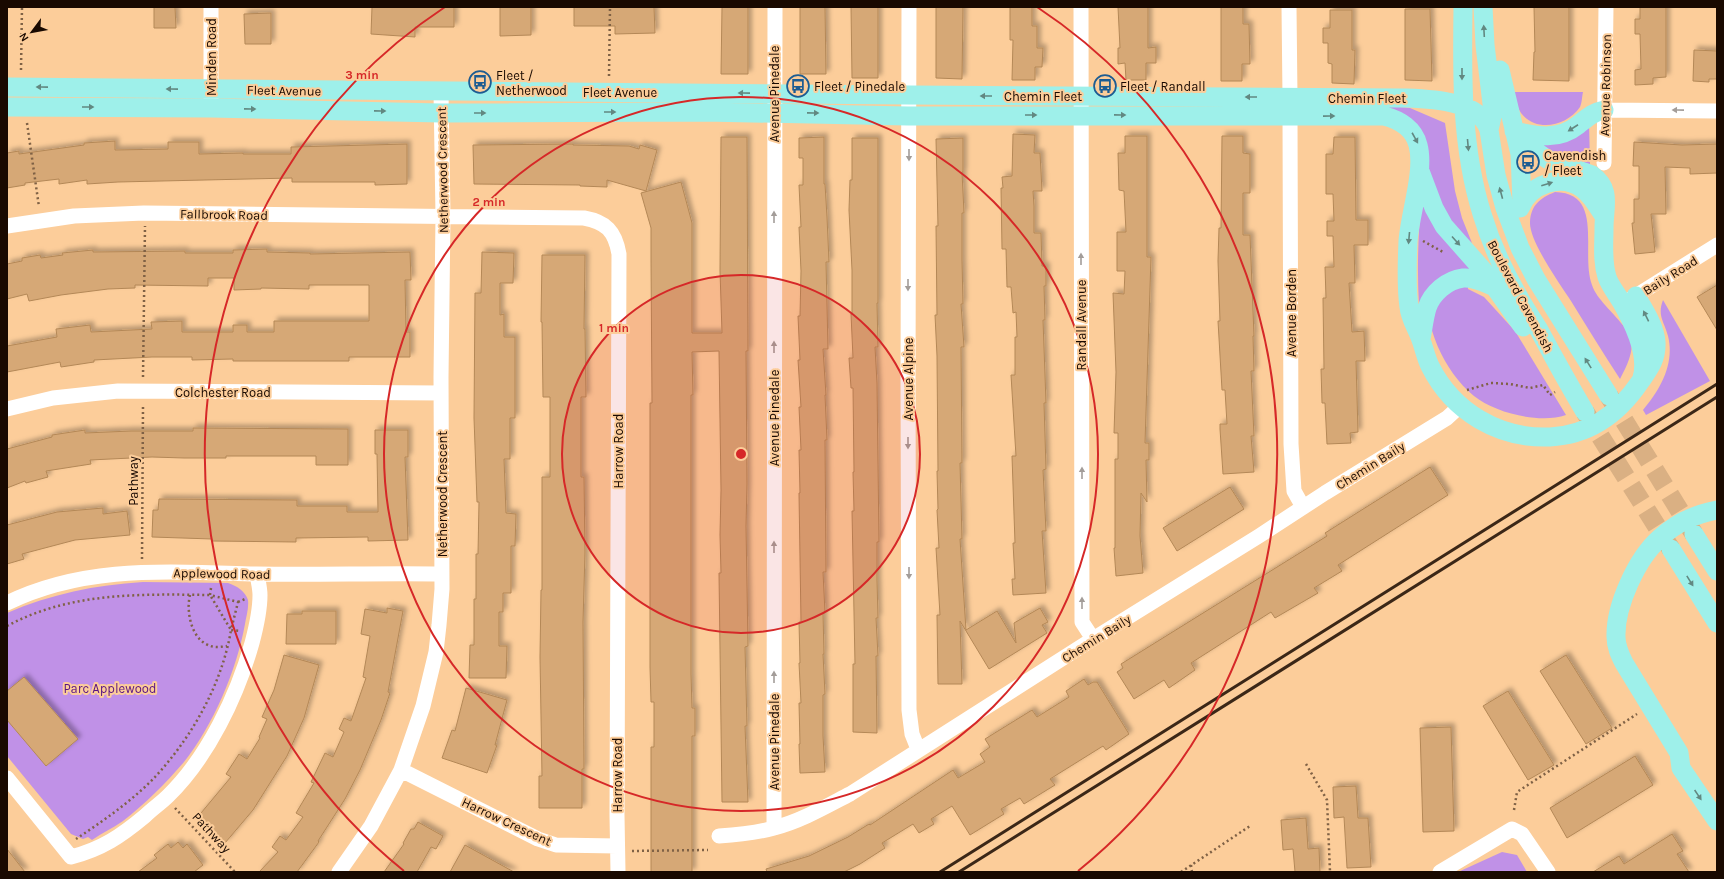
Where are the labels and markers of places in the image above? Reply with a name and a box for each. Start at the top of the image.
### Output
place label: Fleet / Netherwood [496,68,567,98]
bus stop icon: Fleet / Netherwood [467,69,493,95]
bus stop icon: Fleet / Pinedale [785,73,811,99]
bus stop icon: Fleet / Randall [1092,73,1118,99]
place label: Fleet / Pinedale [814,79,906,94]
place label: Fleet / Randall [1120,79,1206,94]
place label: Cavendish / Fleet [1544,148,1606,178]
bus stop icon: Cavendish / Fleet [1515,149,1541,175]
centre of rings [734,447,748,461]

